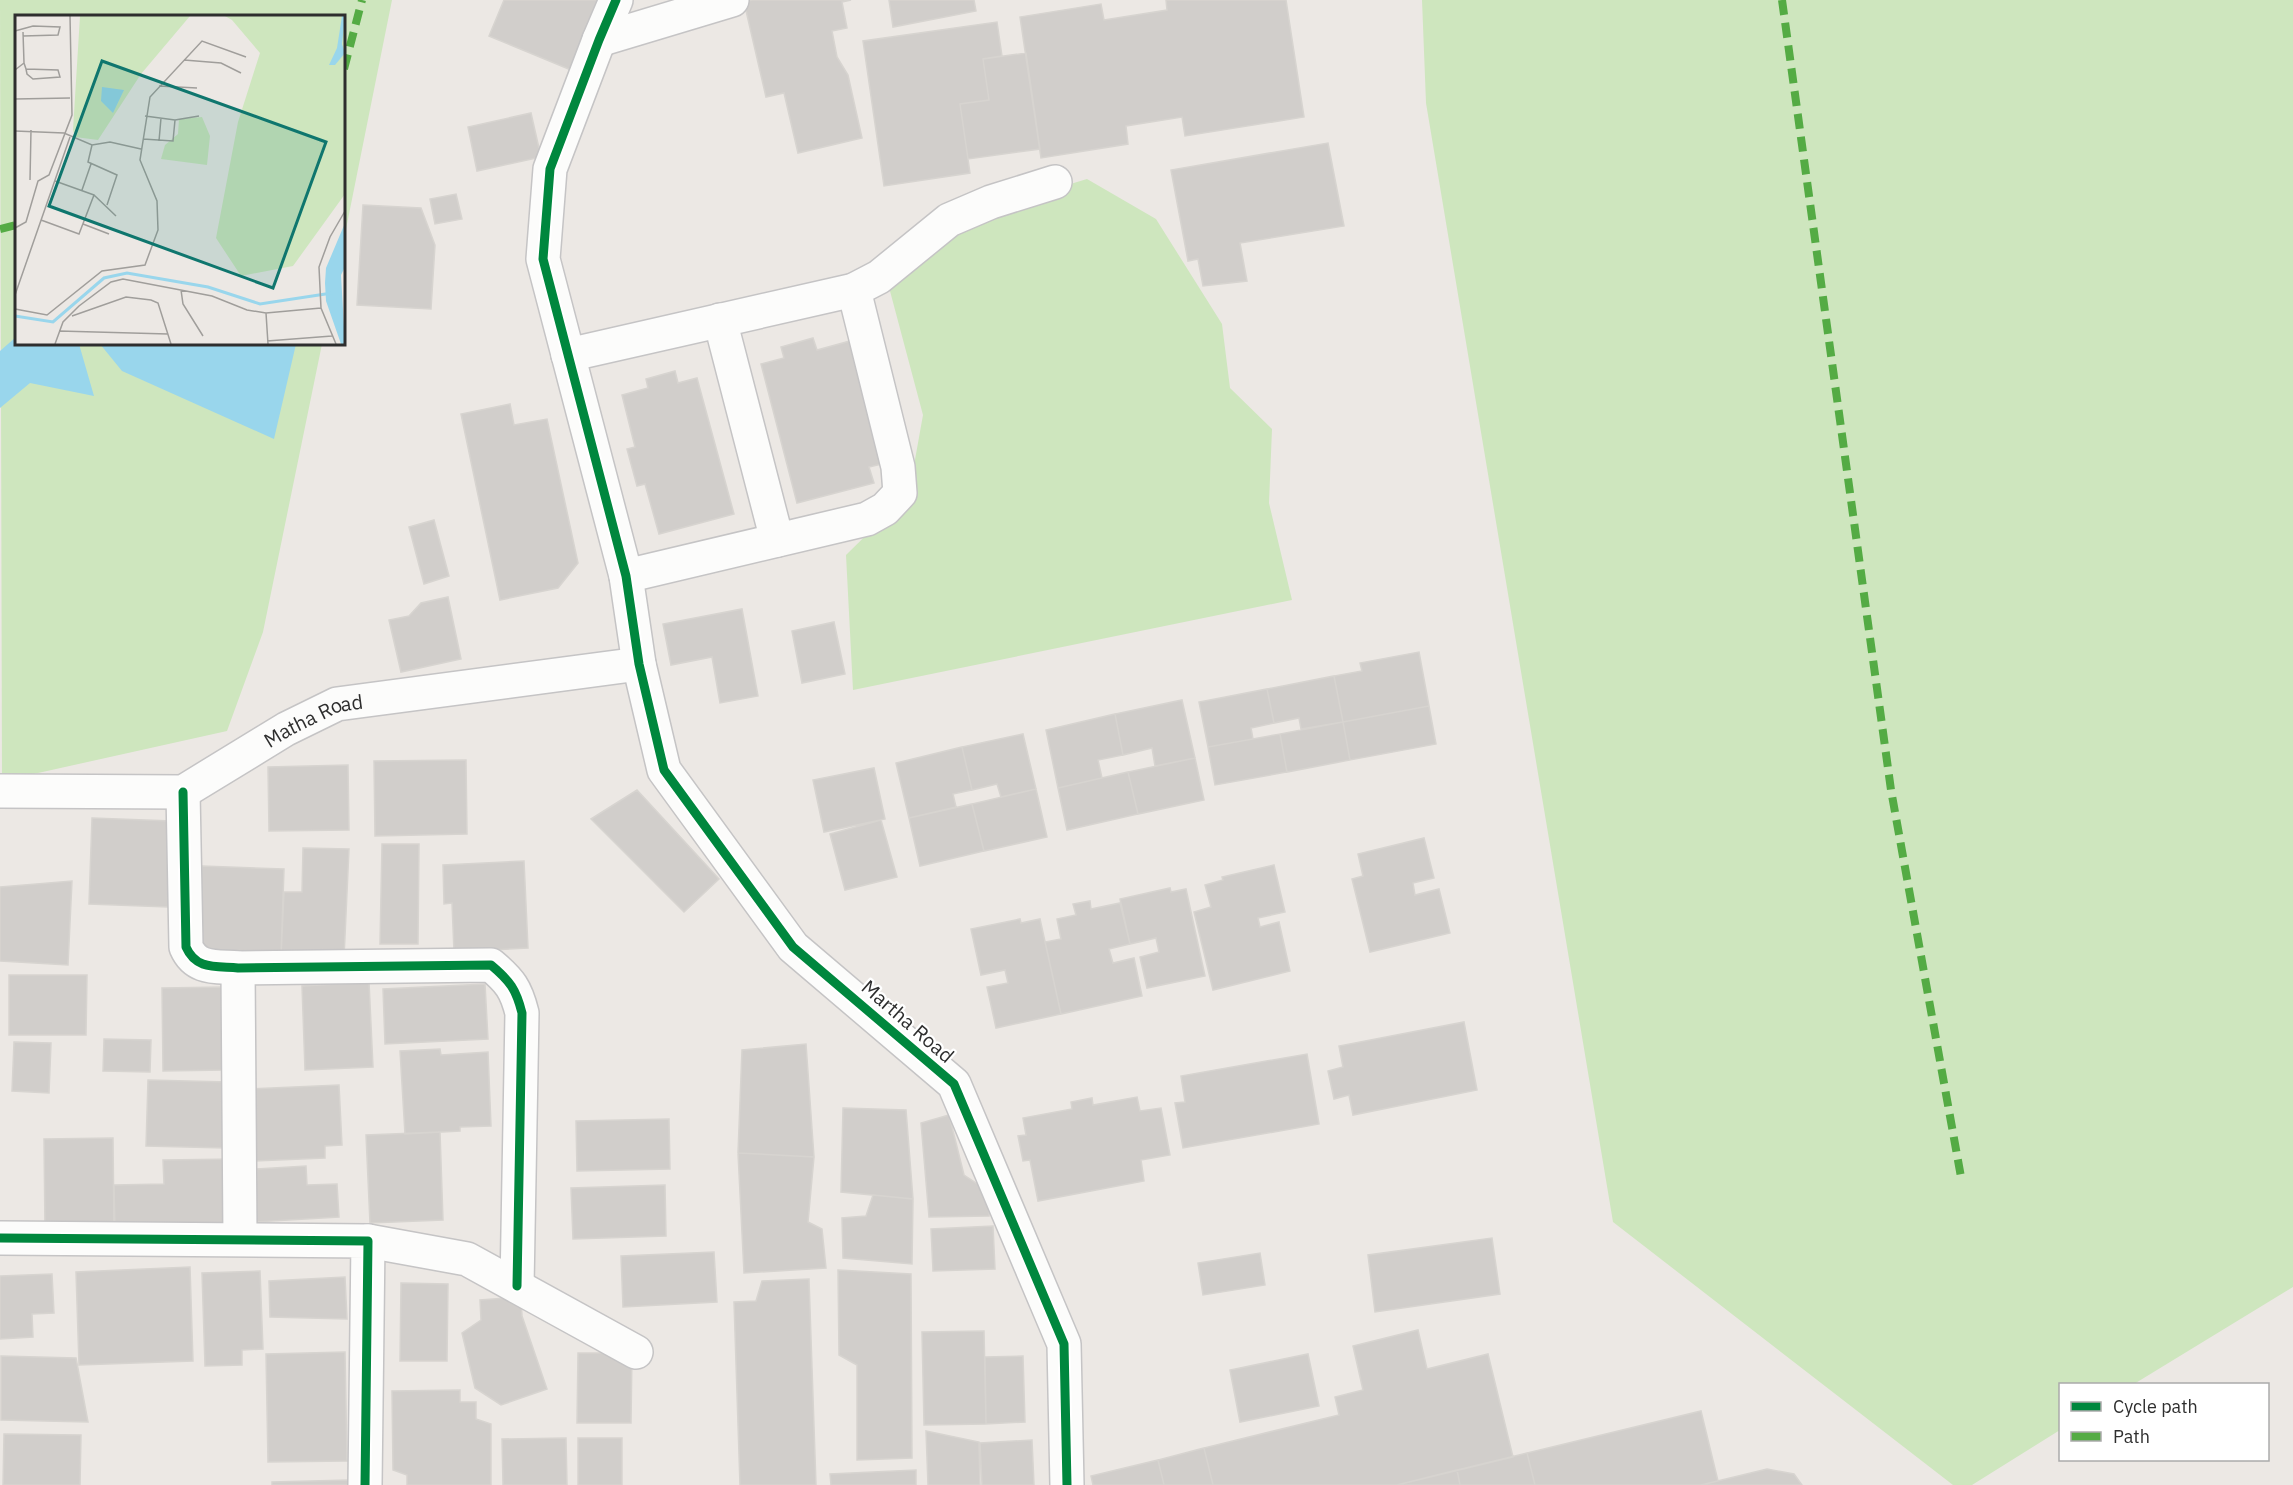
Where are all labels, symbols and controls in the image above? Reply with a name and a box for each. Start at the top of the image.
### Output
inset map [15,15,345,345]
street label: Matha Road [258,687,364,753]
street label: Martha Road [856,973,960,1069]
legend [2059,1383,2269,1461]
text: Cycle path [2113,1395,2198,1418]
text: Path [2113,1425,2150,1448]

